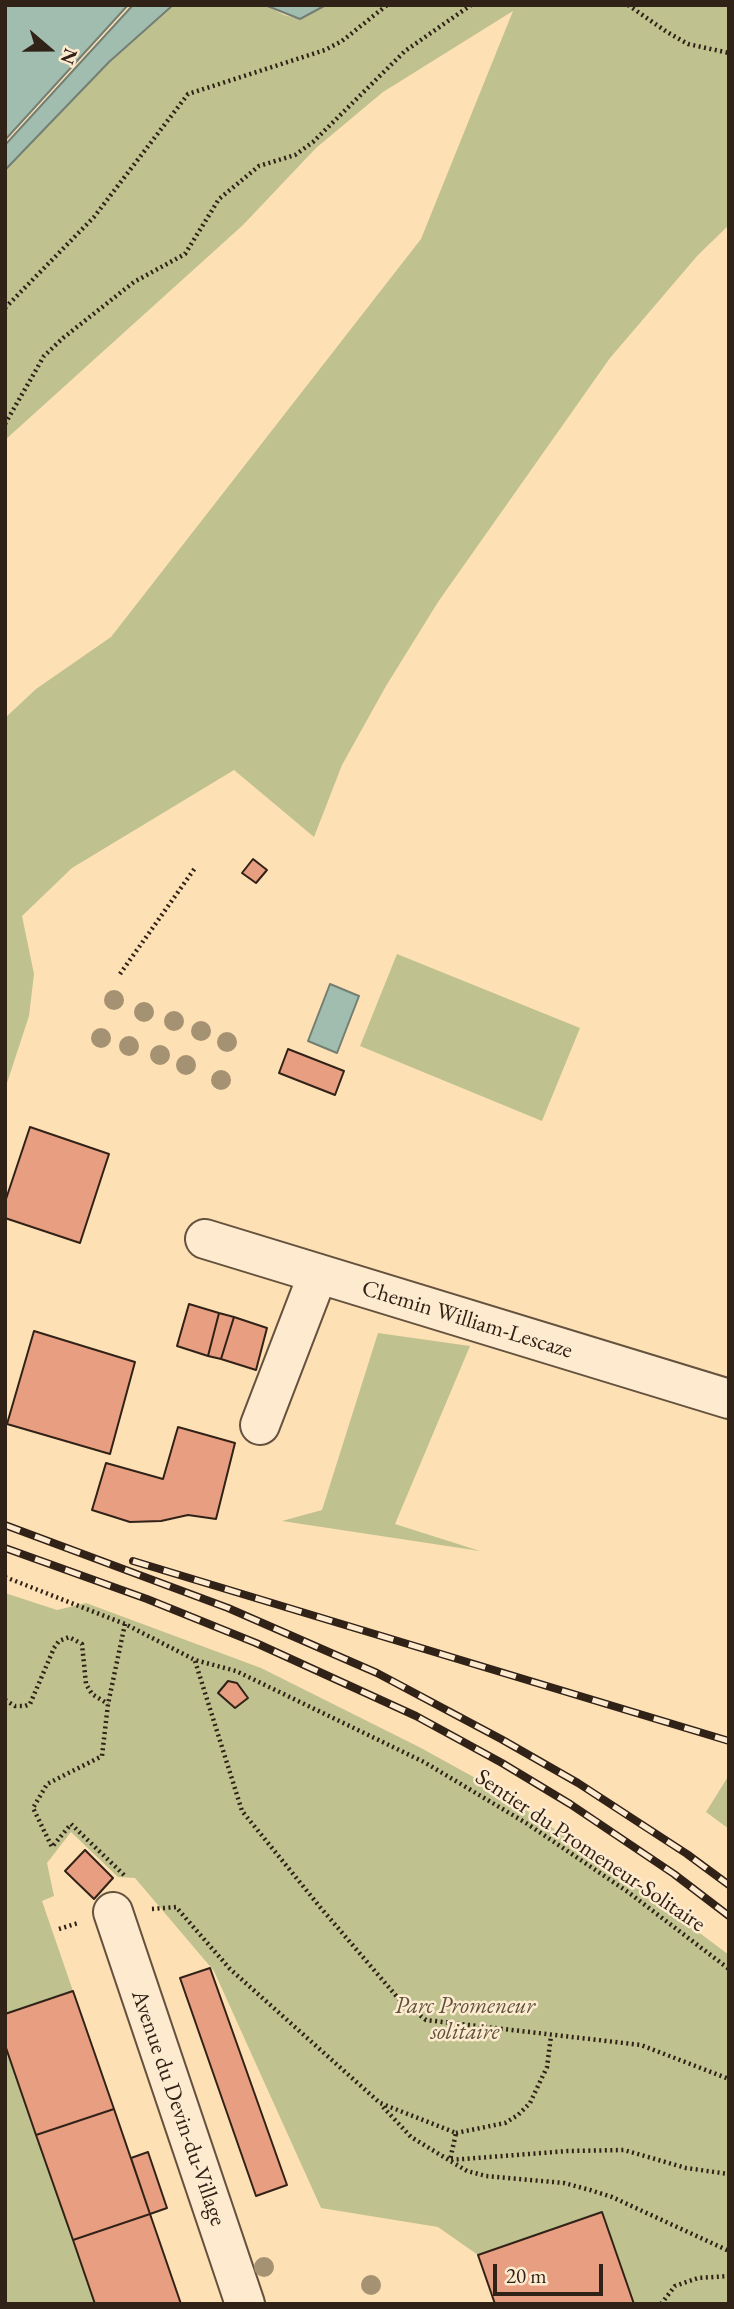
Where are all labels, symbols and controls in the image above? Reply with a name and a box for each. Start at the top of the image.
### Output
north arrow [14,14,84,84]
text: N [55,45,84,68]
street label: Chemin William-Lescaze [358,1275,576,1365]
street label: Sentier du Promeneur-Solitaire [470,1764,710,1938]
street label: Avenue du Devin-du-Village [125,1986,231,2230]
park label: Parc Promeneur solitaire [395,1993,535,2047]
scale bar [496,2250,606,2294]
text: 20 m [506,2262,547,2289]

